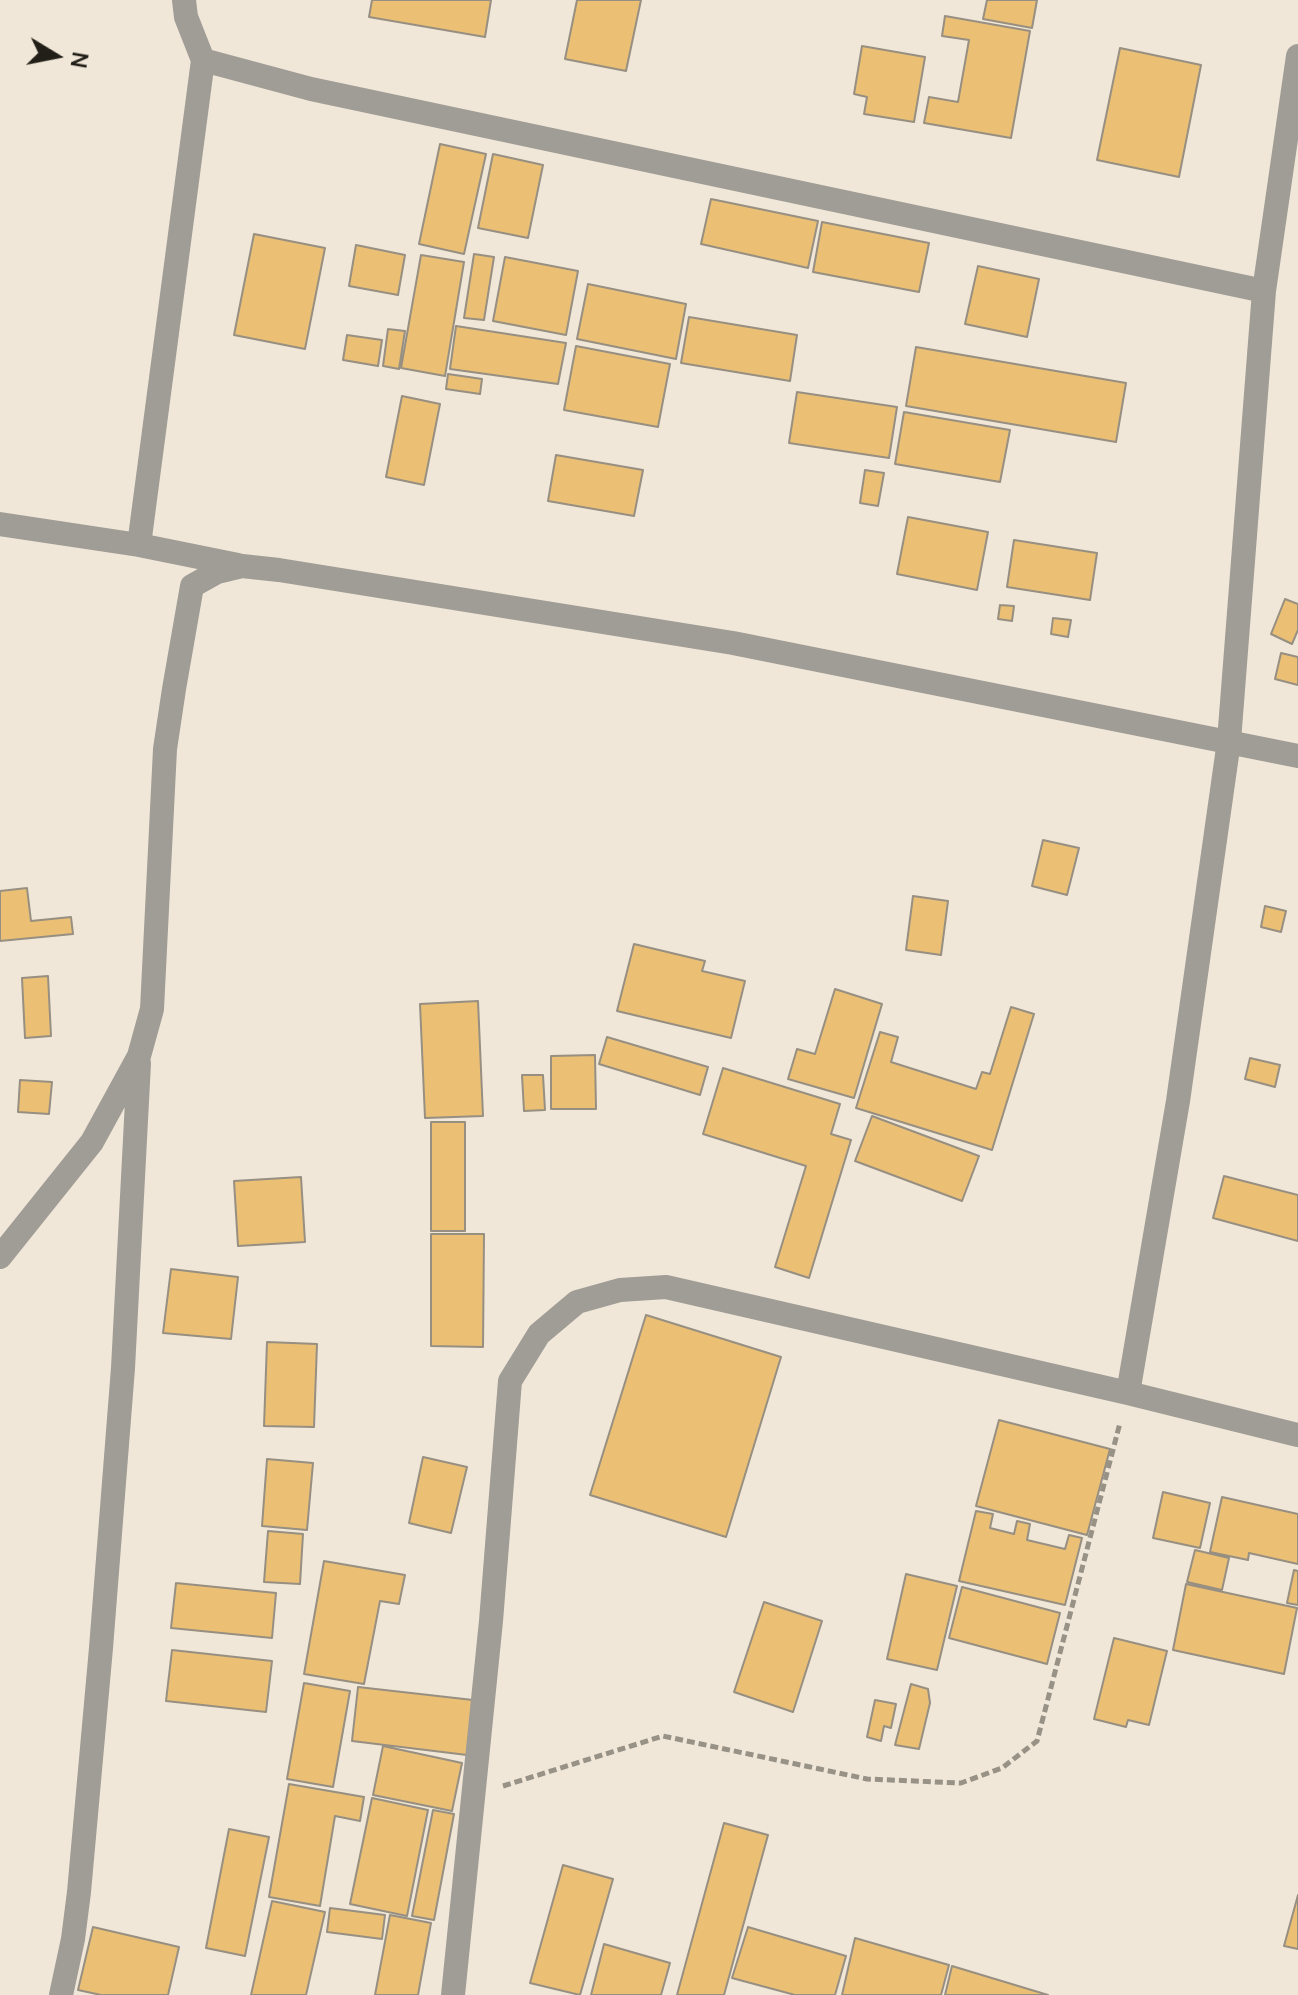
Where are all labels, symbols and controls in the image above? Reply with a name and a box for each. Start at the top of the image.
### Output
north arrow [16,16,96,96]
text: N [63,50,96,71]

